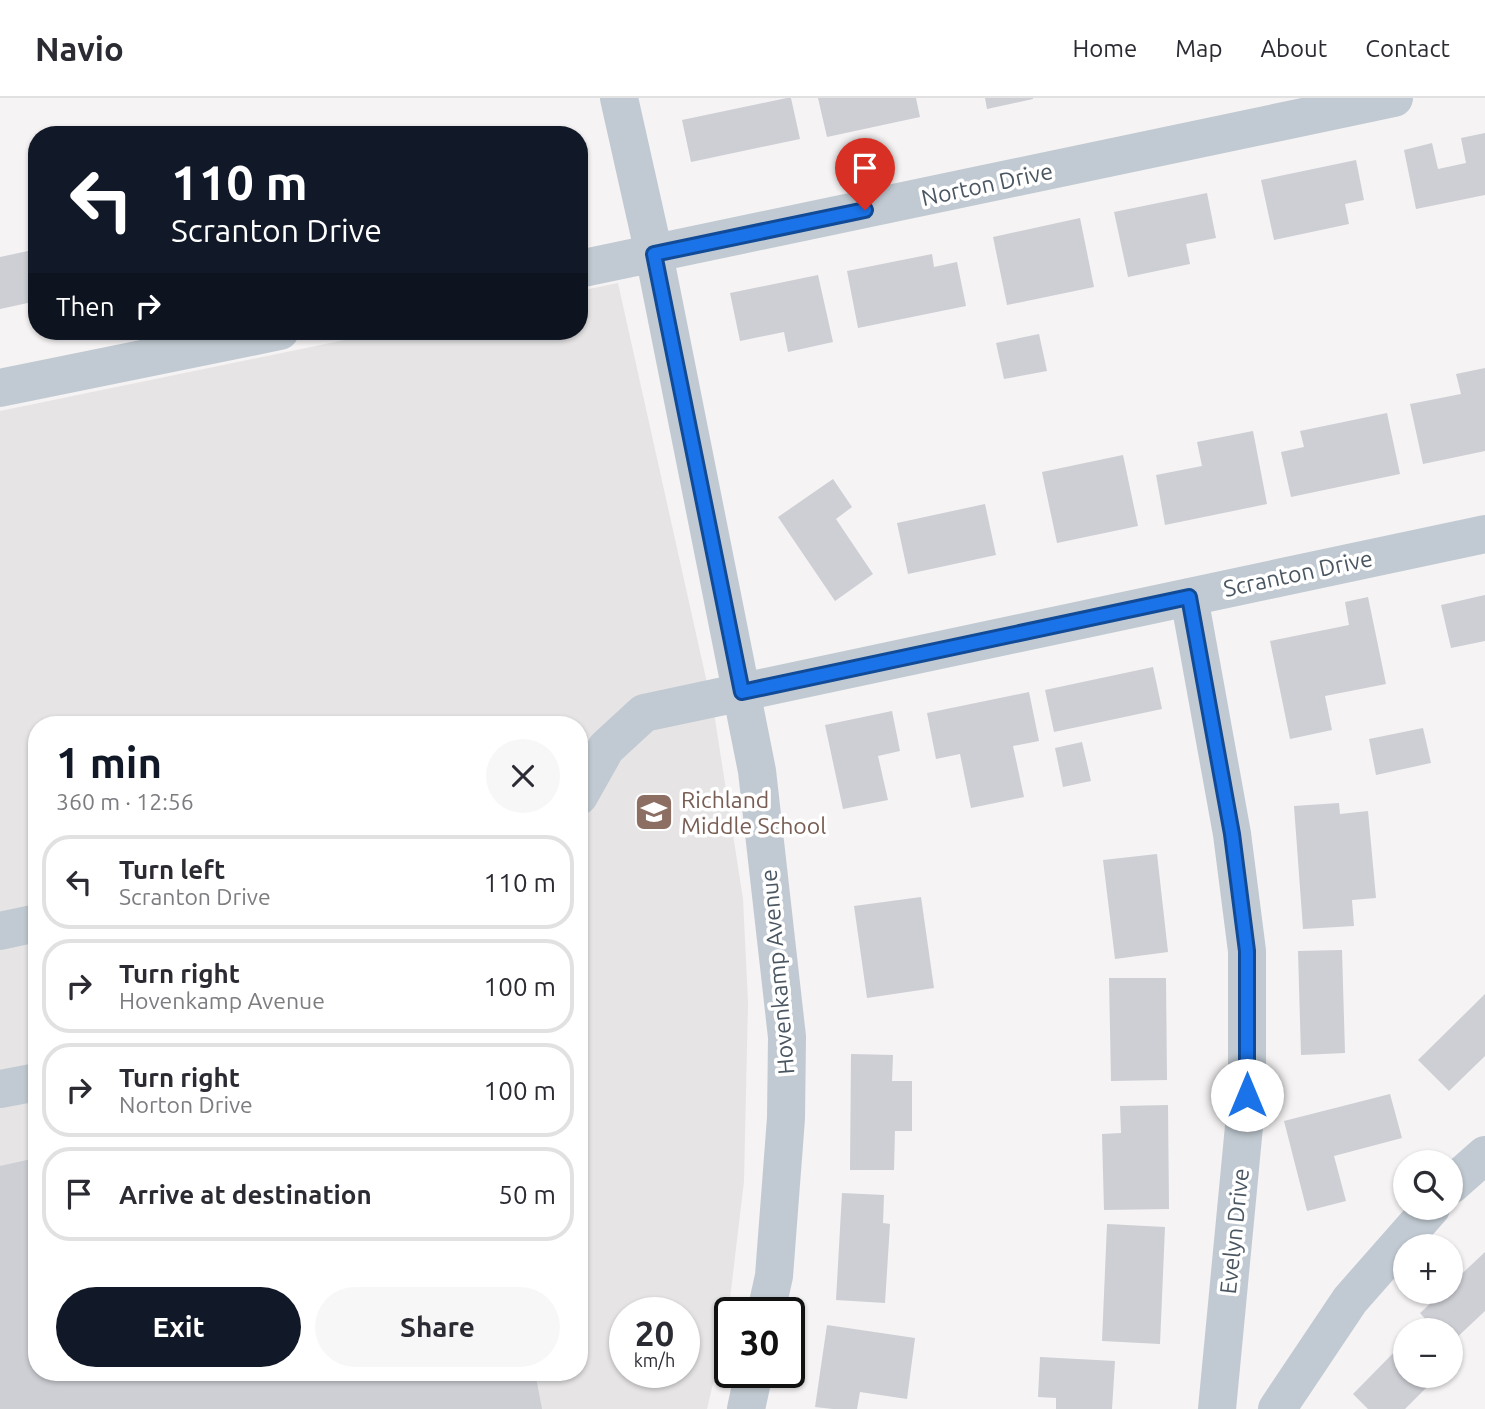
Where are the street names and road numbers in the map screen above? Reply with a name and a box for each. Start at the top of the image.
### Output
street label: Norton Drive [919,158,1055,210]
street label: Scranton Drive [1221,545,1375,601]
street label: Hovenkamp Avenue [756,868,798,1076]
street label: Evelyn Drive [1215,1167,1253,1295]

